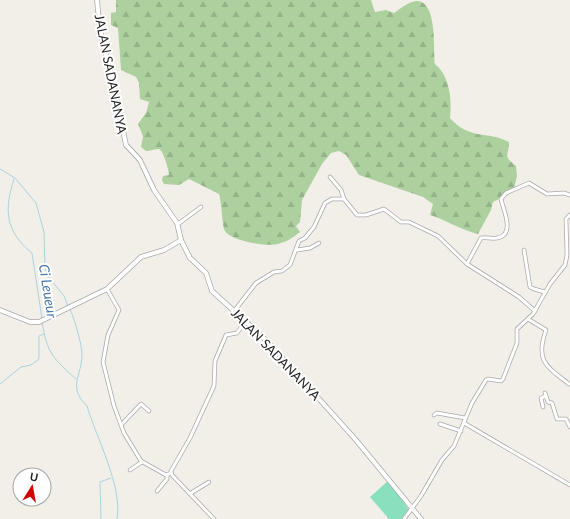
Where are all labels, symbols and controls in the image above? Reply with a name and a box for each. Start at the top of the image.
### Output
street label: JALAN SADANANYA [92,13,130,135]
water label: Ci Leueur [36,263,61,319]
street label: JALAN SADANANYA [228,305,324,403]
north arrow [12,467,52,507]
text: U [29,470,39,484]

